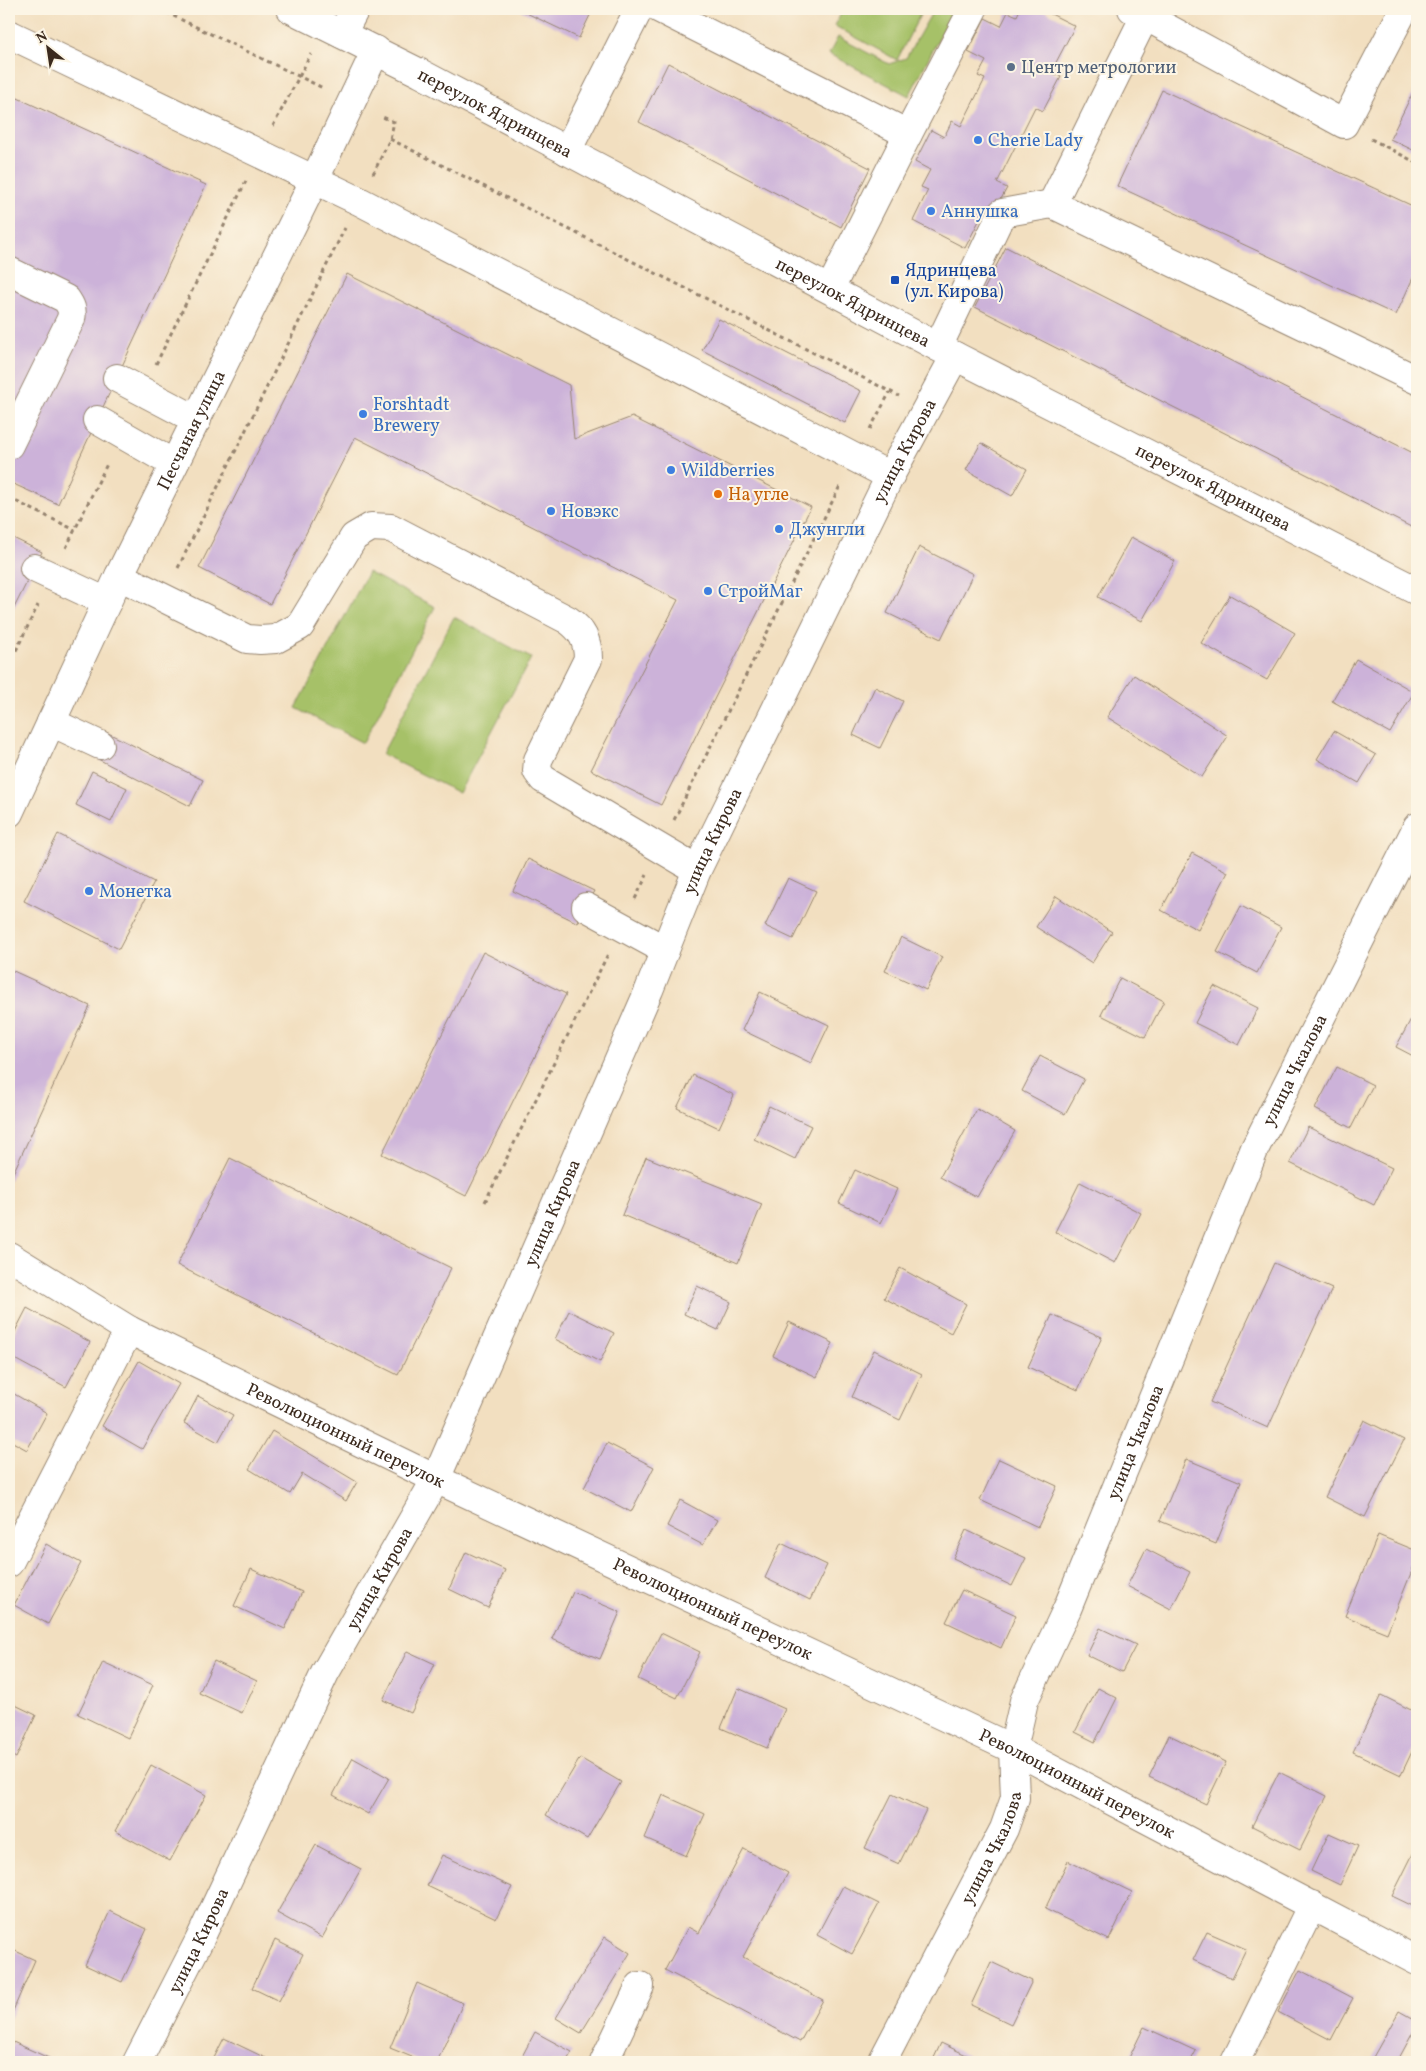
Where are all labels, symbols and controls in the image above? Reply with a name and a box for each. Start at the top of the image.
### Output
north arrow [22,22,72,72]
text: N [33,27,51,49]
place label: Центр метрологии [1021,56,1176,81]
marker: Центр метрологии [1005,61,1017,73]
street label: переулок Ядринцева [413,63,576,165]
place label: Cherie Lady [988,129,1083,154]
marker: Cherie Lady [972,134,984,146]
place label: Аннушка [941,200,1019,225]
marker: Аннушка [925,205,937,217]
street label: переулок Ядринцева [771,252,934,355]
place label: Ядринцева (ул. Кирова) [905,259,1004,305]
marker: Ядринцева (ул. Кирова) [889,274,901,286]
street label: Песчаная улица [152,366,233,495]
place label: Forshtadt Brewery [373,393,450,439]
street label: улица Кирова [868,395,944,508]
marker: Forshtadt Brewery [357,408,369,420]
street label: переулок Ядринцева [1131,439,1295,539]
place label: Wildberries [681,459,775,484]
marker: Wildberries [665,464,677,476]
place label: На угле [728,483,789,508]
marker: На угле [712,488,724,500]
place label: Новэкс [561,500,619,525]
marker: Новэкс [545,505,557,517]
place label: Джунгли [789,518,865,543]
marker: Джунгли [773,523,785,535]
place label: СтройМаг [718,580,803,605]
marker: СтройМаг [702,585,714,597]
street label: улица Кирова [678,784,749,898]
place label: Монетка [99,880,172,905]
marker: Монетка [83,885,95,897]
street label: улица Чкалова [1257,1010,1334,1131]
street label: улица Кирова [519,1156,588,1271]
street label: Революционный переулок [242,1378,449,1496]
street label: улица Чкалова [1102,1381,1171,1504]
street label: улица Кирова [341,1523,420,1635]
street label: Революционный переулок [608,1552,817,1668]
street label: Революционный переулок [974,1724,1179,1846]
street label: улица Чкалова [956,1791,1029,1909]
street label: улица Кирова [163,1884,236,1999]

